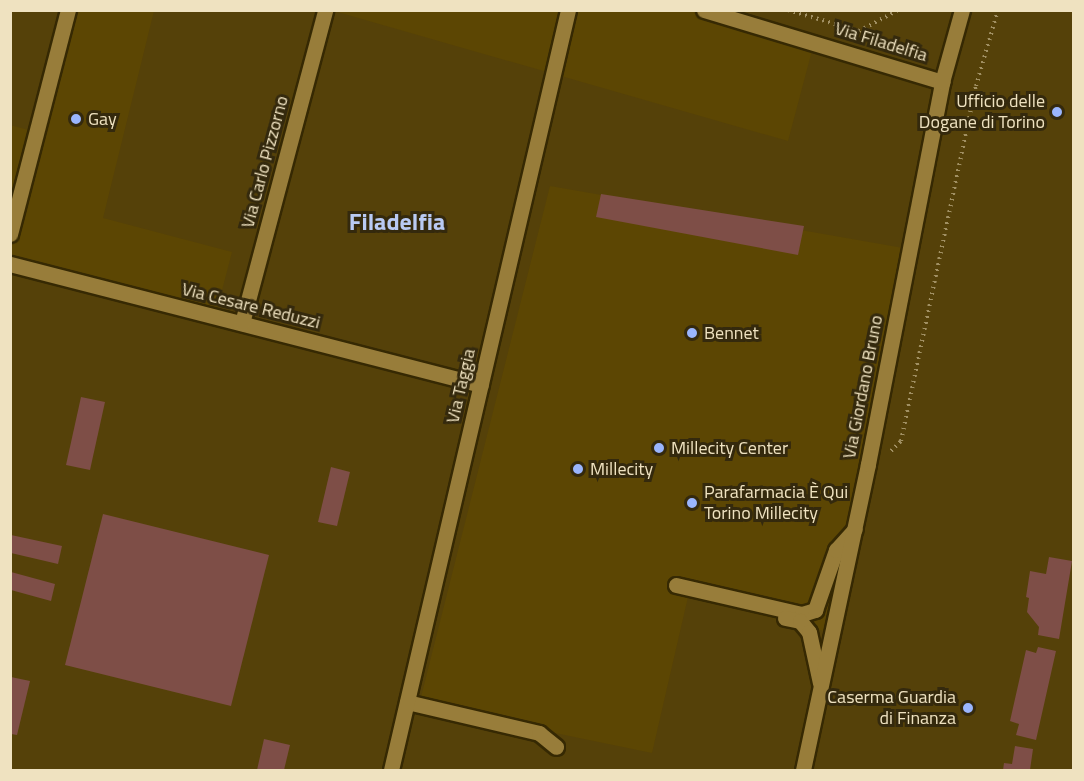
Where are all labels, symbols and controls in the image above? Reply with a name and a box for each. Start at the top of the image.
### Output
street label: Via Filadelfia [832,18,930,66]
place label: Ufficio delle Dogane di Torino [919,91,1045,134]
street label: Via Carlo Pizzorno [237,94,293,230]
marker: Ufficio delle Dogane di Torino [1050,105,1064,119]
place label: Gay [88,108,117,130]
marker: Gay [69,112,83,126]
district label: Filadelfia [349,208,445,236]
street label: Via Cesare Reduzzi [179,278,323,334]
street label: Via Giordano Bruno [839,313,887,461]
place label: Bennet [704,322,759,344]
marker: Bennet [685,326,699,340]
street label: Via Taggia [442,347,480,425]
place label: Millecity Center [671,437,788,459]
marker: Millecity Center [652,441,666,455]
place label: Millecity [590,458,653,480]
marker: Millecity [571,462,585,476]
place label: Parafarmacia È Qui Torino Millecity [704,482,848,524]
marker: Parafarmacia È Qui Torino Millecity [685,496,699,510]
place label: Caserma Guardia di Finanza [827,687,956,730]
marker: Caserma Guardia di Finanza [961,701,975,715]

